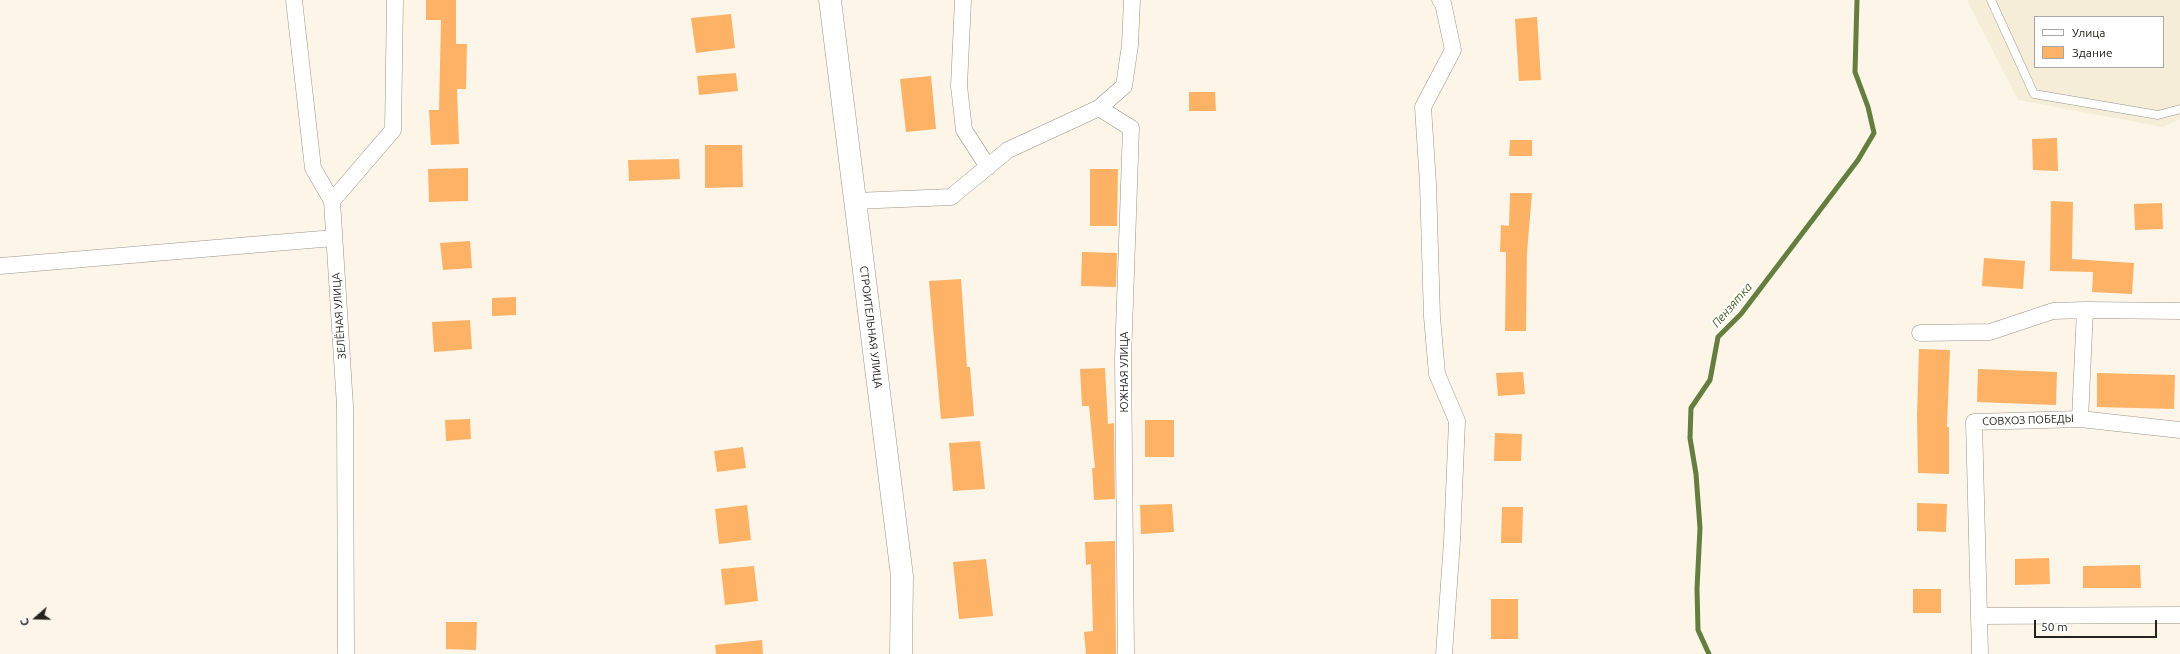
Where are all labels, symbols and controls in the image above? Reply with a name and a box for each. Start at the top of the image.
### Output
legend [2034,16,2164,68]
text: Улица [2072,26,2105,39]
text: Здание [2072,46,2113,59]
street label: СТРОИТЕЛЬНАЯ УЛИЦА [857,265,885,389]
street label: ЗЕЛЁНАЯ УЛИЦА [329,272,349,360]
water label: Пензятка [1709,280,1755,330]
street label: ЮЖНАЯ УЛИЦА [1117,332,1131,412]
street label: СОВХОЗ ПОБЕДЫ [1982,412,2074,428]
north arrow [16,598,56,638]
scale bar [2036,612,2159,638]
text: С [18,617,32,627]
text: 50 m [2041,620,2068,633]

